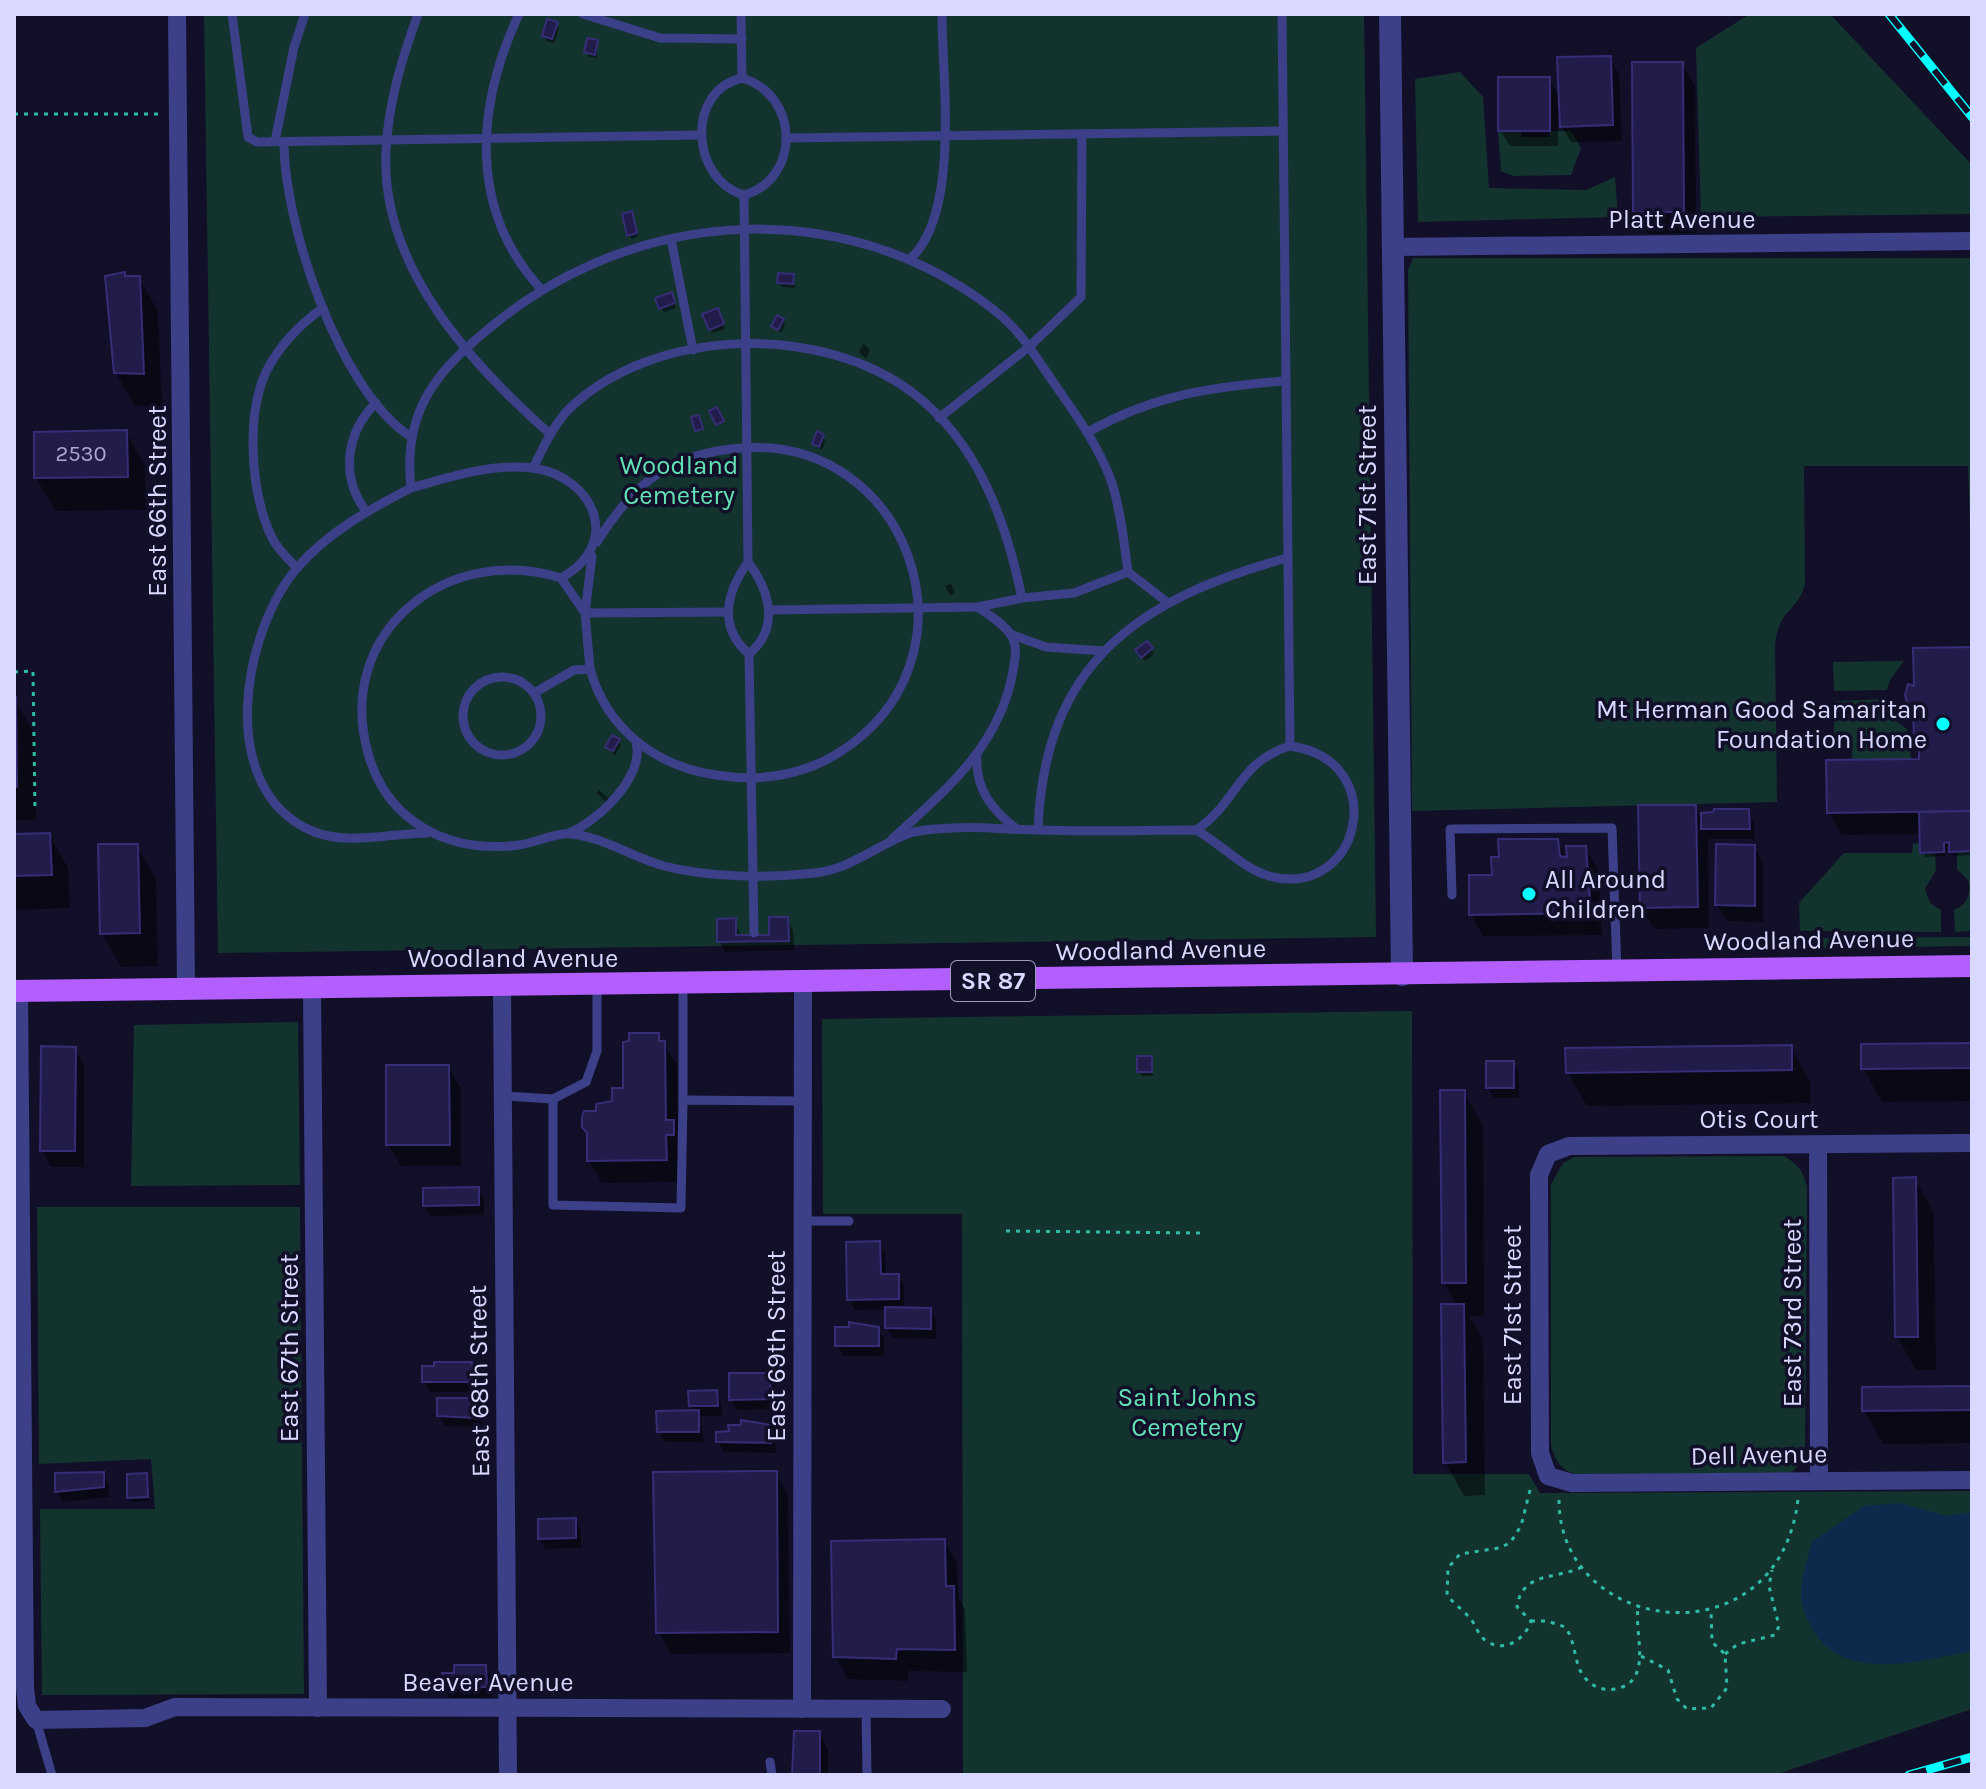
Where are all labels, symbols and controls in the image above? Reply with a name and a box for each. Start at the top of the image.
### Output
street label: Platt Avenue [1608,204,1756,235]
street label: East 66th Street [142,405,173,597]
street label: East 71st Street [1352,405,1383,585]
house number: 2530 [55,441,107,467]
park label: Woodland Cemetery [620,450,738,511]
place label: Mt Herman Good Samaritan Foundation Home [1596,694,1927,755]
marker: Mt Herman Good Samaritan Foundation Home [1934,715,1952,733]
place label: All Around Children [1545,864,1666,925]
marker: All Around Children [1520,885,1538,903]
street label: Woodland Avenue [1703,923,1915,957]
street label: Woodland Avenue [1055,933,1267,967]
street label: Woodland Avenue [408,943,618,974]
road number: SR 87 [951,961,1035,1001]
street label: Otis Court [1699,1104,1819,1135]
street label: East 73rd Street [1777,1219,1808,1407]
street label: East 71st Street [1497,1225,1528,1405]
street label: East 69th Street [761,1250,792,1442]
street label: East 67th Street [274,1253,305,1442]
street label: East 68th Street [462,1284,496,1477]
park label: Saint Johns Cemetery [1117,1382,1257,1443]
street label: Dell Avenue [1690,1438,1828,1472]
street label: Beaver Avenue [402,1667,574,1698]

